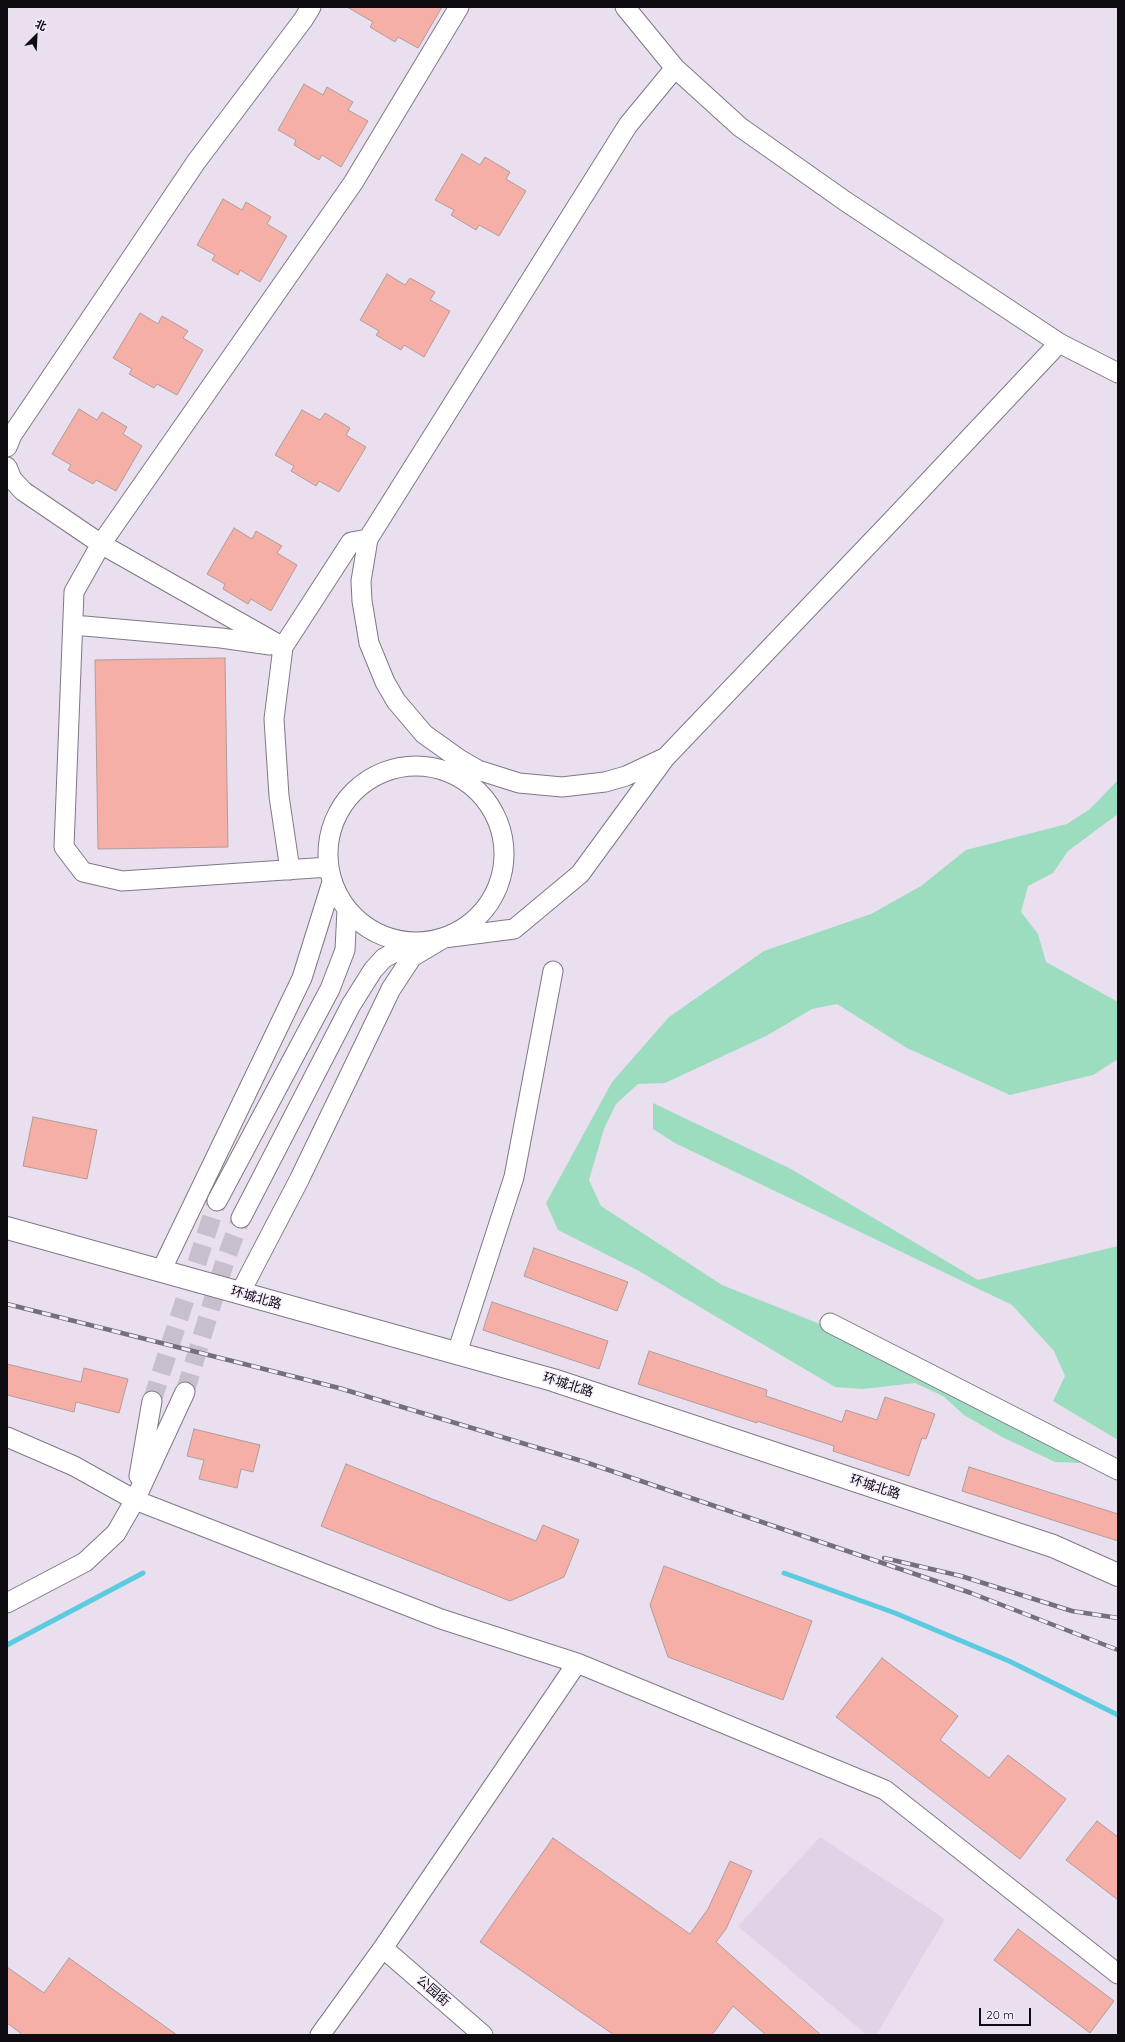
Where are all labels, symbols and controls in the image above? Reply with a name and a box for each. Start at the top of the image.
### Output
north arrow [16,16,56,56]
text: 北 [33,16,49,34]
street label: 环城北路 [229,1283,283,1313]
street label: 环城北路 [541,1370,595,1400]
street label: 环城北路 [848,1472,902,1502]
street label: 公园街 [413,1972,453,2010]
scale bar [981,2000,1033,2026]
text: 20 m [986,2007,1014,2022]

